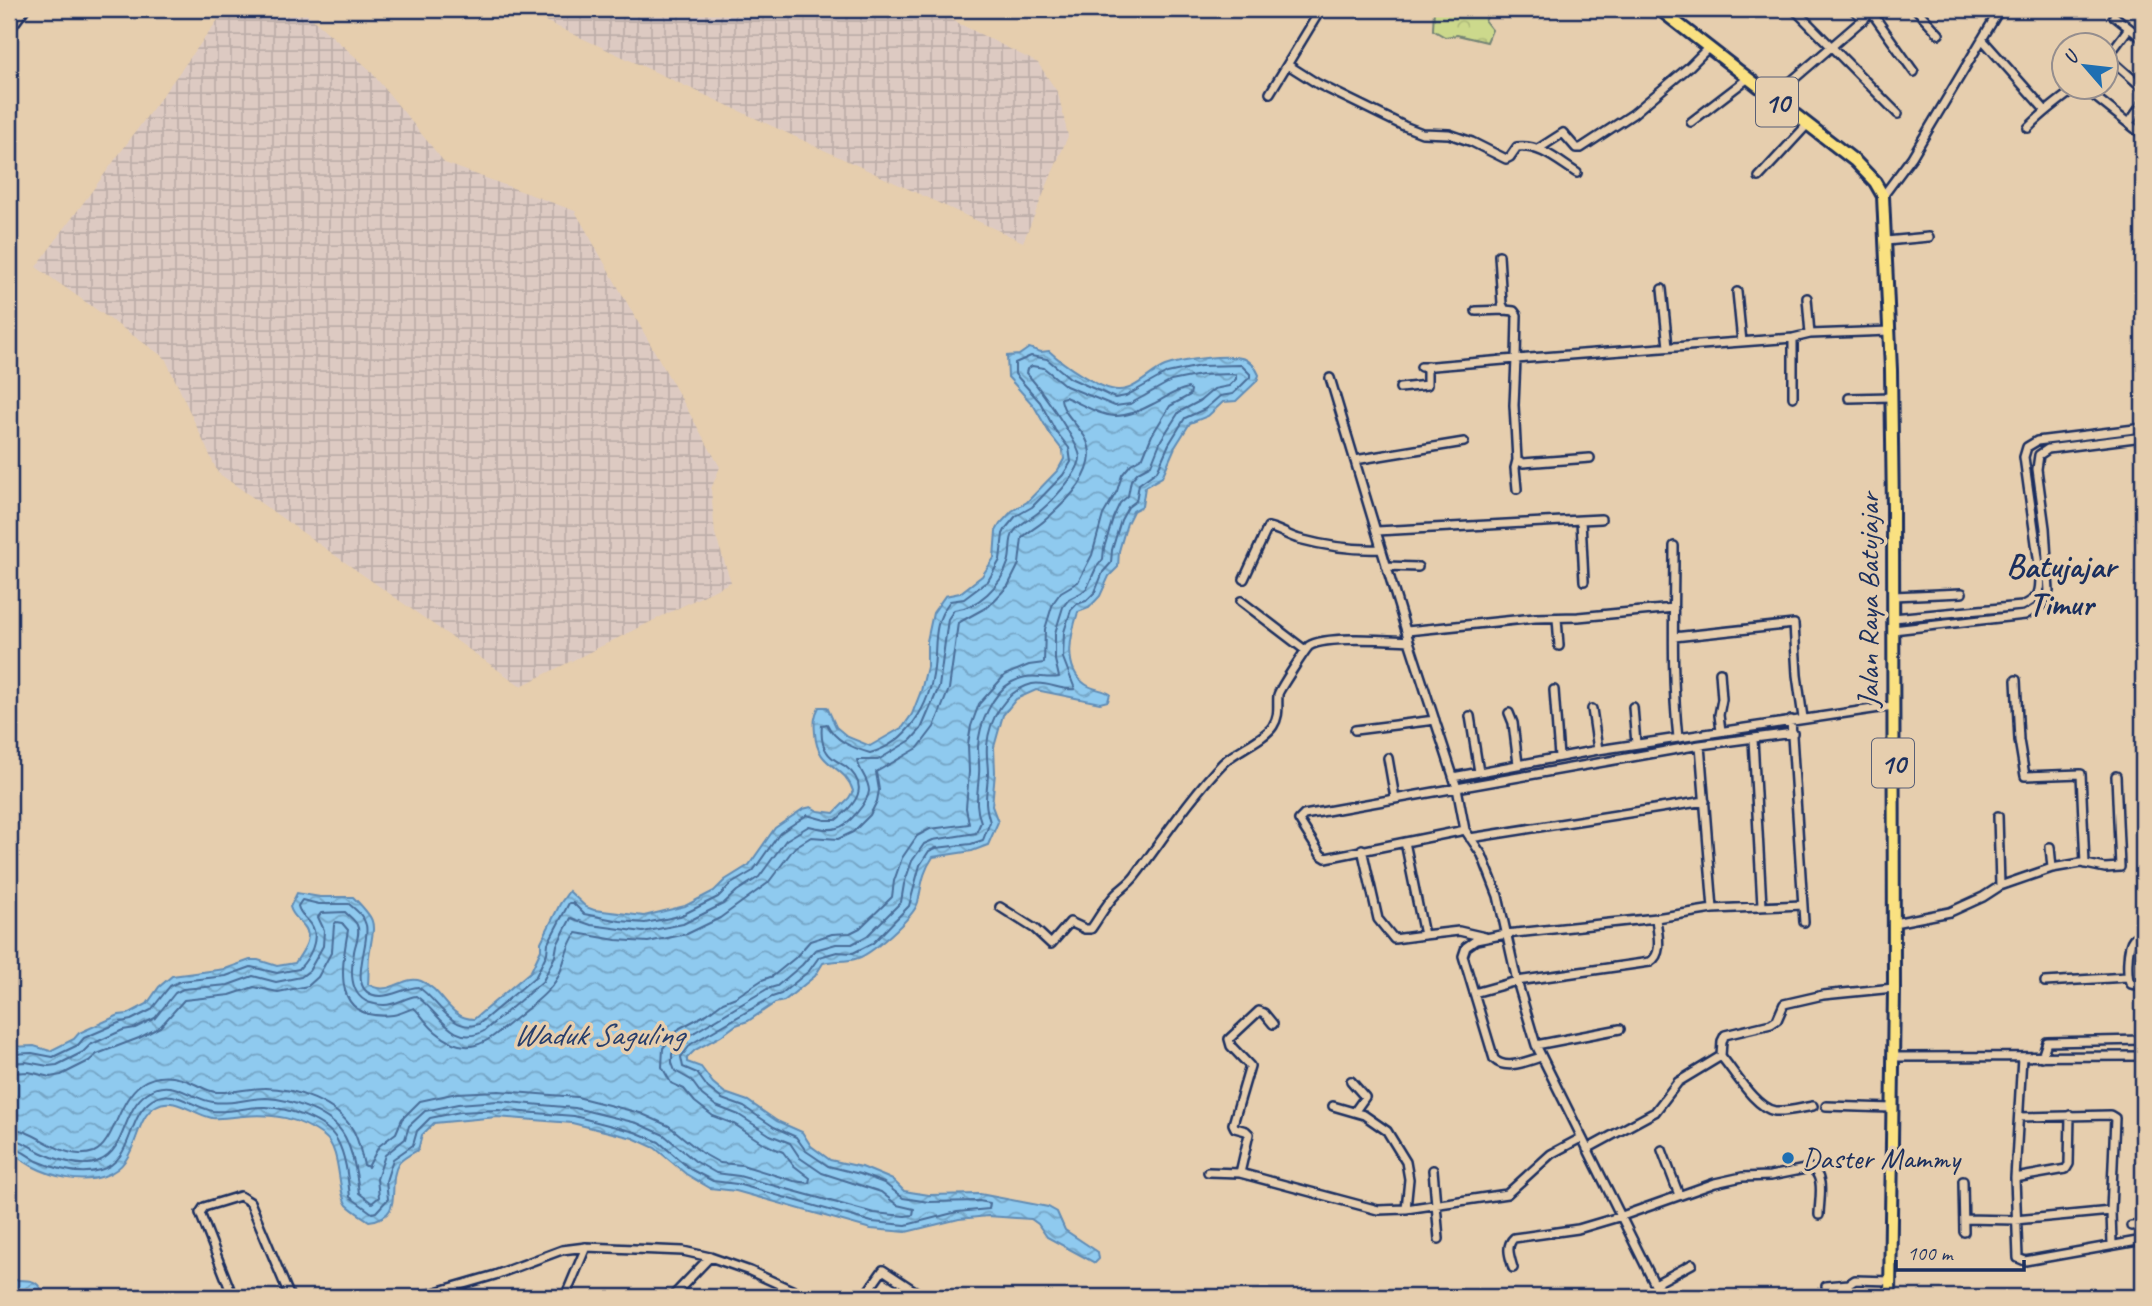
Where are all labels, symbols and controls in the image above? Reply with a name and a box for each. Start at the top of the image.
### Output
north arrow [2050,32,2120,102]
text: U [2058,45,2085,68]
road number: 10 [1756,78,1798,126]
street label: Jalan Raya Batujajar [1849,490,1887,709]
district label: Batujajar Timur [2006,545,2120,625]
road number: 10 [1872,738,1914,788]
water label: Waduk Saguling [513,1014,688,1055]
place label: Daster Mammy [1802,1139,1962,1177]
marker: Daster Mammy [1780,1150,1796,1166]
scale bar [1896,1229,2024,1273]
text: 100 m [1907,1240,1954,1266]

